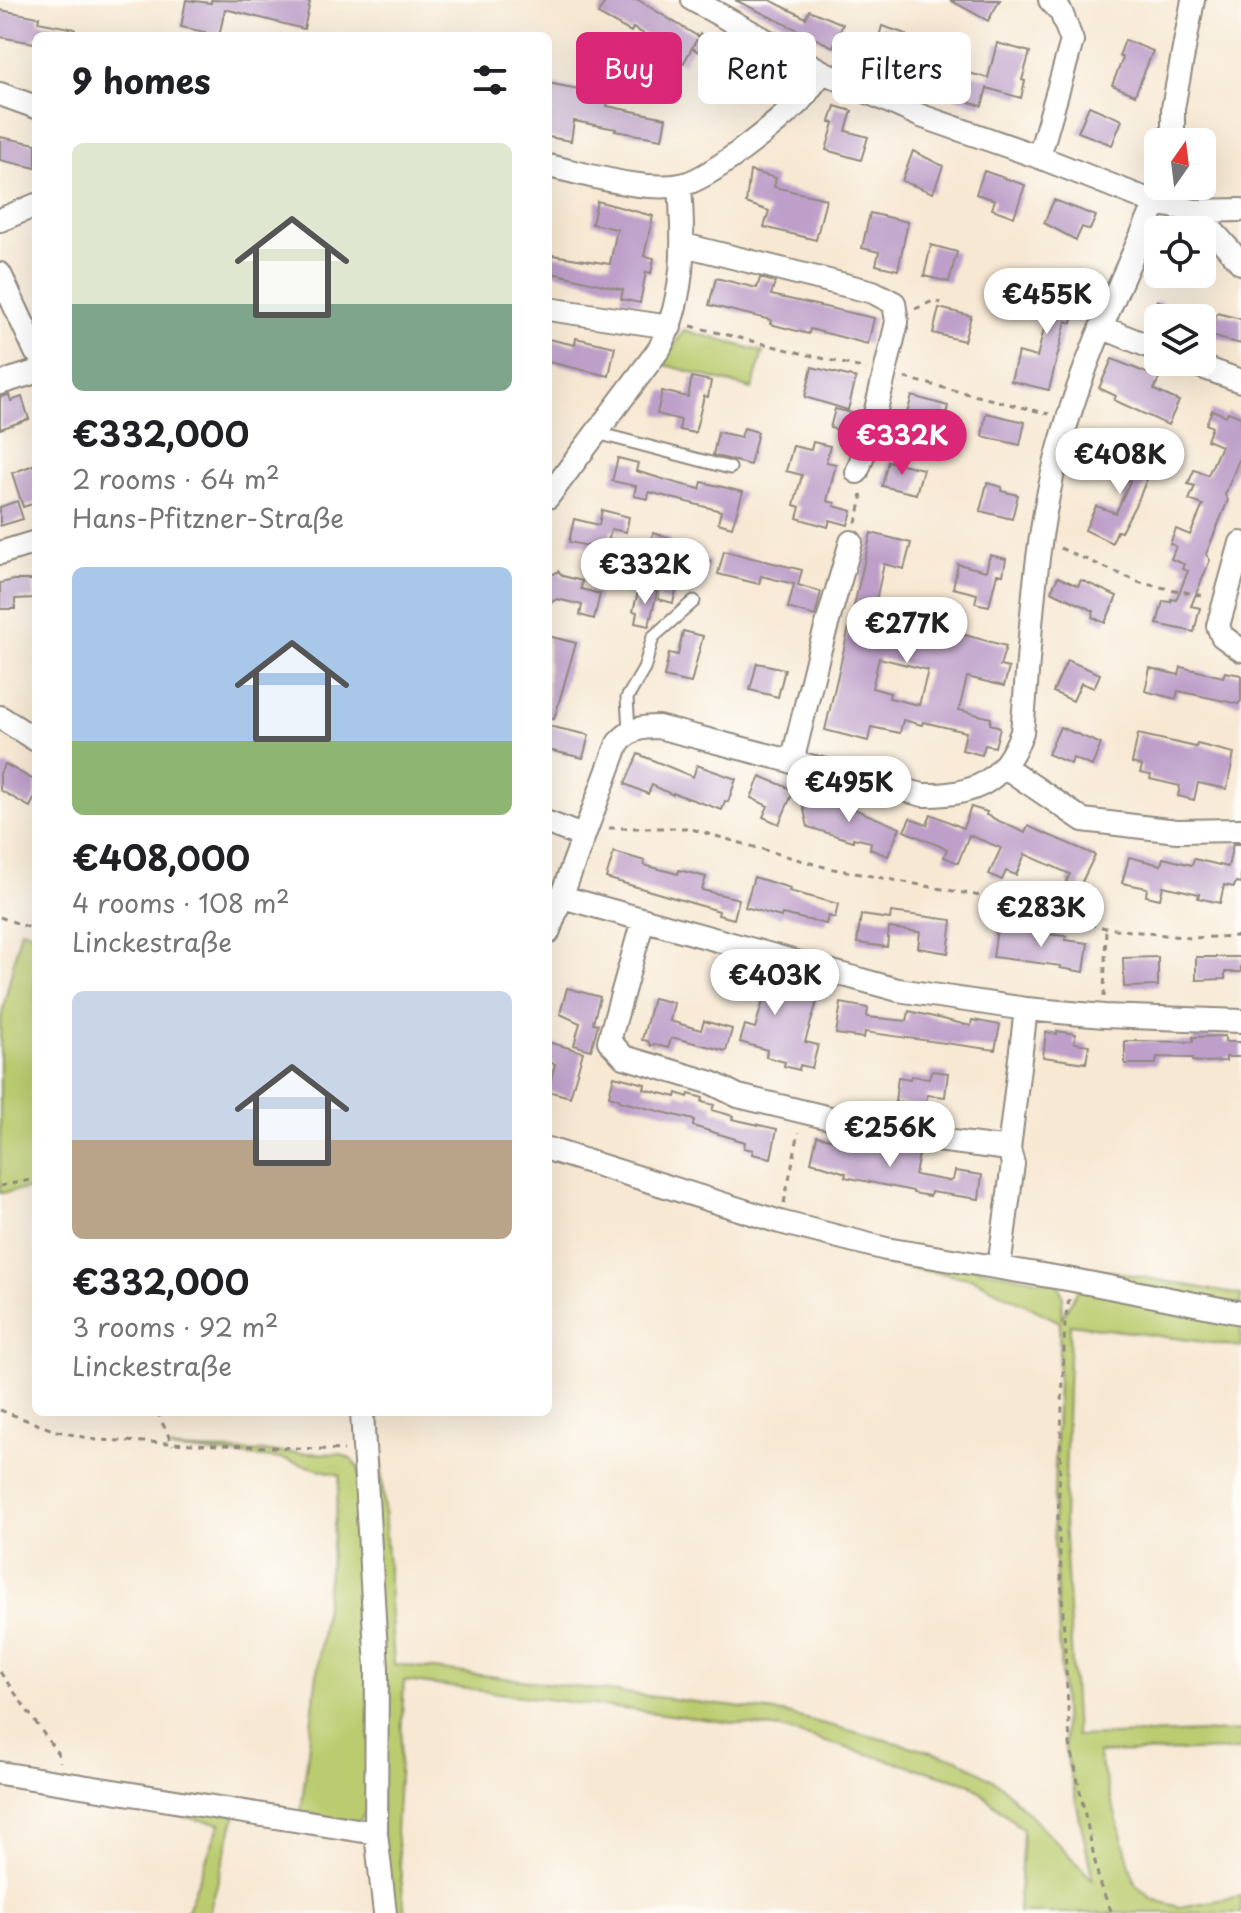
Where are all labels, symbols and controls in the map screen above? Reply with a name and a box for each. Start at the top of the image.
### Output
chip: Buy [576,32,682,104]
chip: Rent [698,32,816,104]
chip: Filters [832,32,971,104]
text: 9 homes [72,54,211,106]
icon: filters [468,58,512,102]
north arrow [1144,128,1216,200]
map controls [1144,128,1216,376]
icon: home [220,195,364,339]
button: locate [1144,216,1216,288]
pin: €455K [991,268,1103,336]
text: €455K [1002,274,1092,313]
button: layers [1144,304,1216,376]
text: €332,000 [72,407,249,459]
pin: €332K [846,409,958,477]
text: €332K [856,415,948,454]
pin: €408K [1064,428,1176,496]
text: €408K [1073,434,1167,473]
text: 2 rooms · 64 m² [72,459,280,498]
text: Hans-Pfitzner-Straße [72,498,344,537]
pin: €332K [589,538,701,606]
text: €332K [599,544,691,583]
pin: €277K [851,597,963,665]
text: €277K [865,603,949,642]
icon: home [220,619,364,763]
pin: €495K [793,756,905,824]
text: €495K [804,762,894,801]
text: €408,000 [72,831,250,883]
pin: €283K [985,881,1097,949]
text: 4 rooms · 108 m² [72,883,290,922]
text: €283K [996,887,1086,926]
text: Linckestraße [72,922,232,961]
pin: €403K [719,949,831,1017]
text: €403K [728,955,822,994]
icon: home [220,1043,364,1187]
pin: €256K [834,1101,946,1169]
text: €256K [844,1107,936,1146]
text: €332,000 [72,1255,249,1307]
text: 3 rooms · 92 m² [72,1307,278,1346]
text: Linckestraße [72,1346,232,1385]

